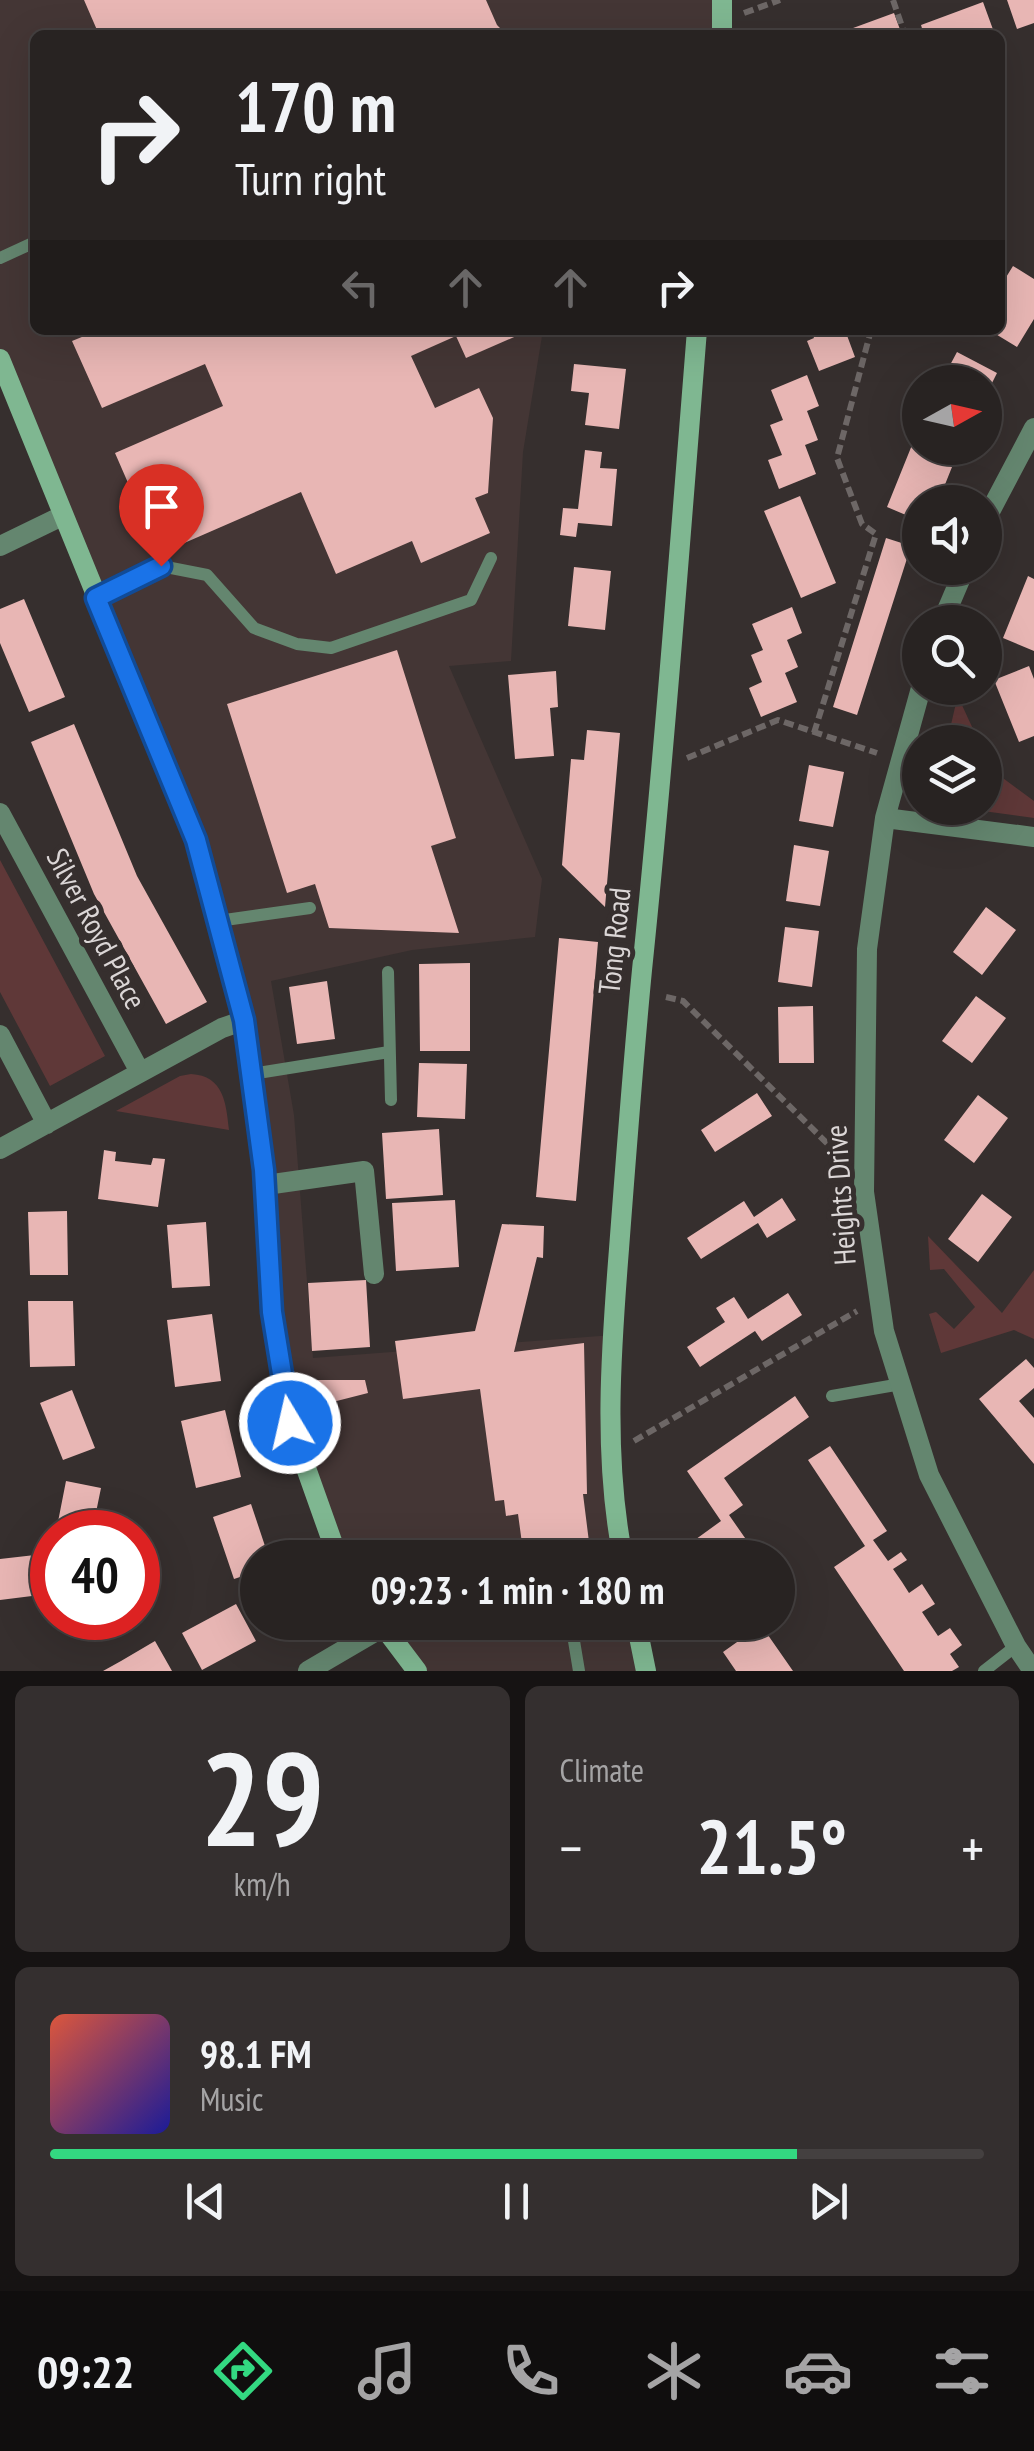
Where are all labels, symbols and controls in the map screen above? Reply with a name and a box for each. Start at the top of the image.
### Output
text: 170 m [235,61,396,151]
icon: right [70,70,200,200]
text: Turn right [235,149,386,207]
icon: left [333,260,388,315]
icon: ahead [438,260,493,315]
icon: ahead [543,260,598,315]
icon: right [648,260,703,315]
north arrow [902,365,1002,465]
map controls [902,365,1002,825]
pin [119,464,204,567]
icon: arrive [134,479,189,534]
button: sound [902,485,1002,585]
button: search [902,605,1002,705]
button: layers [902,725,1002,825]
street label: Silver Royd Place [39,841,156,1015]
street label: Tong Road [589,886,638,996]
street label: Heights Drive [815,1124,864,1266]
position arrow [238,1371,342,1475]
speed limit sign: 40 [30,1510,160,1640]
text: 09:23 · 1 min · 180 m [371,1565,664,1614]
text: 29 [200,1714,324,1882]
text: Climate [560,1749,644,1791]
text: 21.5° [696,1798,847,1895]
text: − [560,1812,582,1883]
text: + [961,1812,984,1883]
text: km/h [234,1863,291,1905]
text: 98.1 FM [200,2029,312,2078]
text: Music [200,2078,263,2120]
icon: previous [178,2174,233,2229]
icon: pause [489,2174,544,2229]
icon: next [801,2174,856,2229]
icon: directions [208,2336,278,2406]
icon: music [352,2336,422,2406]
icon: phone [496,2336,566,2406]
icon: climate [639,2336,709,2406]
icon: car [783,2336,853,2406]
icon: filters [927,2336,997,2406]
text: 09:22 [37,2342,134,2400]

